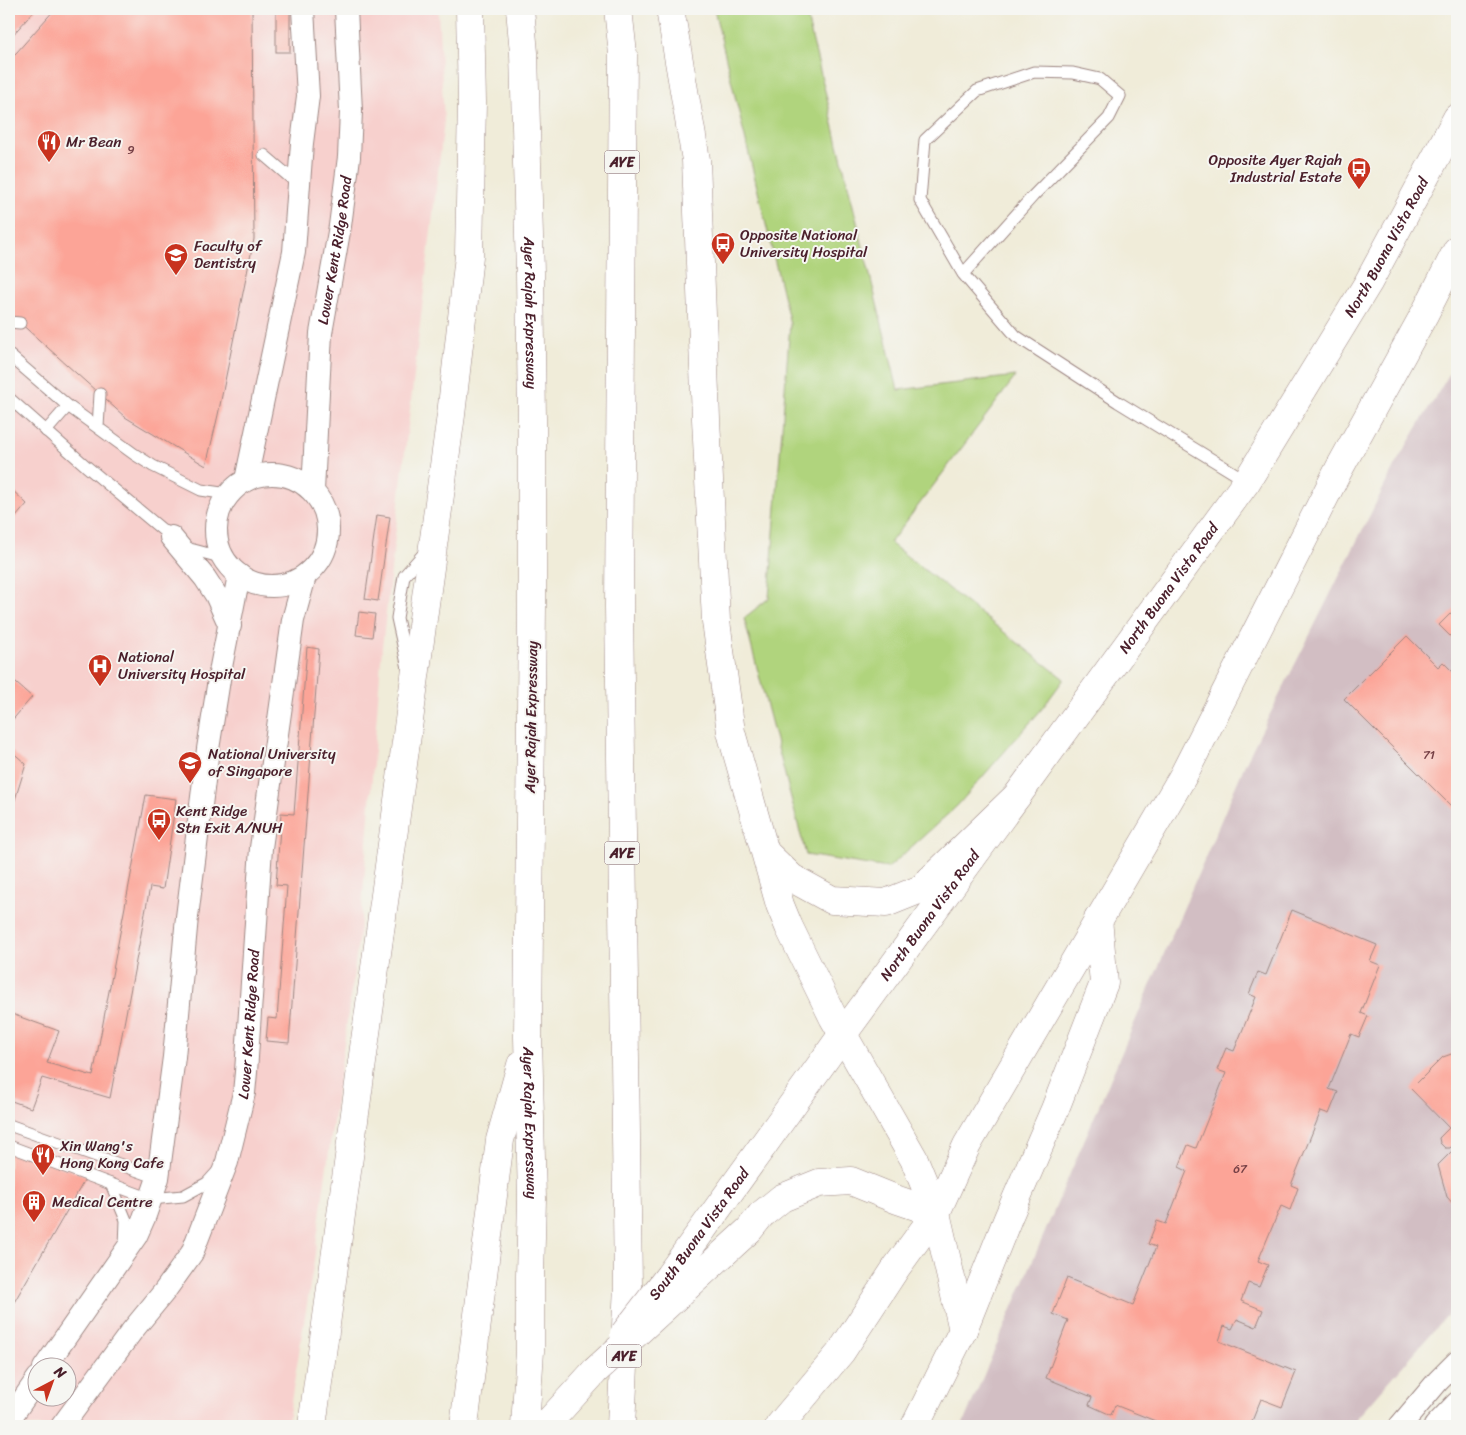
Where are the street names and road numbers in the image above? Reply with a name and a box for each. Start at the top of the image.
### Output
road number: AYE [604,150,640,173]
street label: North Buona Vista Road [1337,172,1436,322]
street label: Lower Kent Ridge Road [310,174,360,327]
street label: Ayer Rajah Expressway [516,235,545,389]
street label: North Buona Vista Road [1112,516,1226,659]
street label: Ayer Rajah Expressway [517,640,545,794]
road number: AYE [604,841,640,864]
street label: North Buona Vista Road [873,844,987,986]
street label: Lower Kent Ridge Road [230,947,267,1102]
street label: Ayer Rajah Expressway [515,1045,545,1199]
street label: South Buona Vista Road [642,1161,757,1306]
road number: AYE [606,1344,642,1368]

